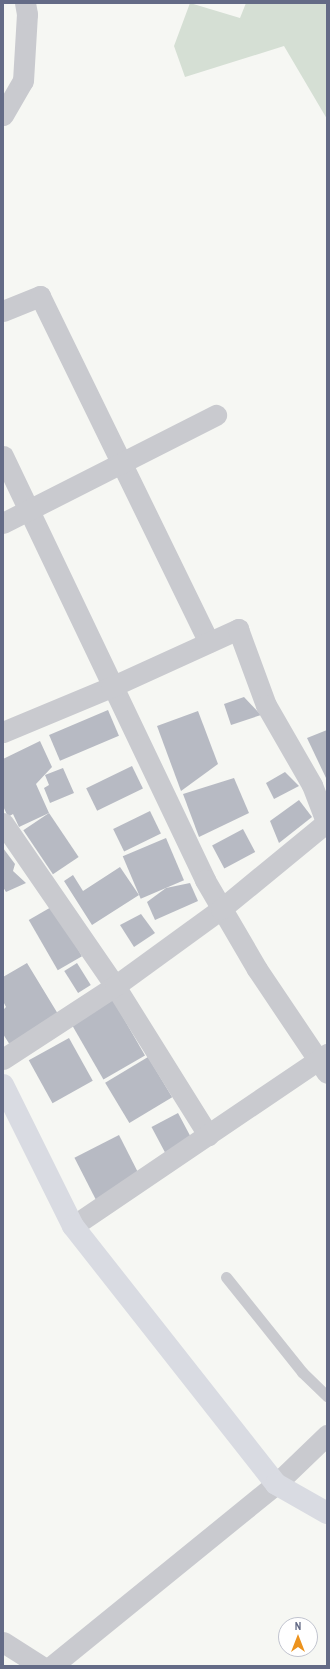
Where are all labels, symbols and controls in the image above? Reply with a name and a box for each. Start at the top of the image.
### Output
north arrow [278,1617,318,1657]
text: N [295,1619,301,1633]

